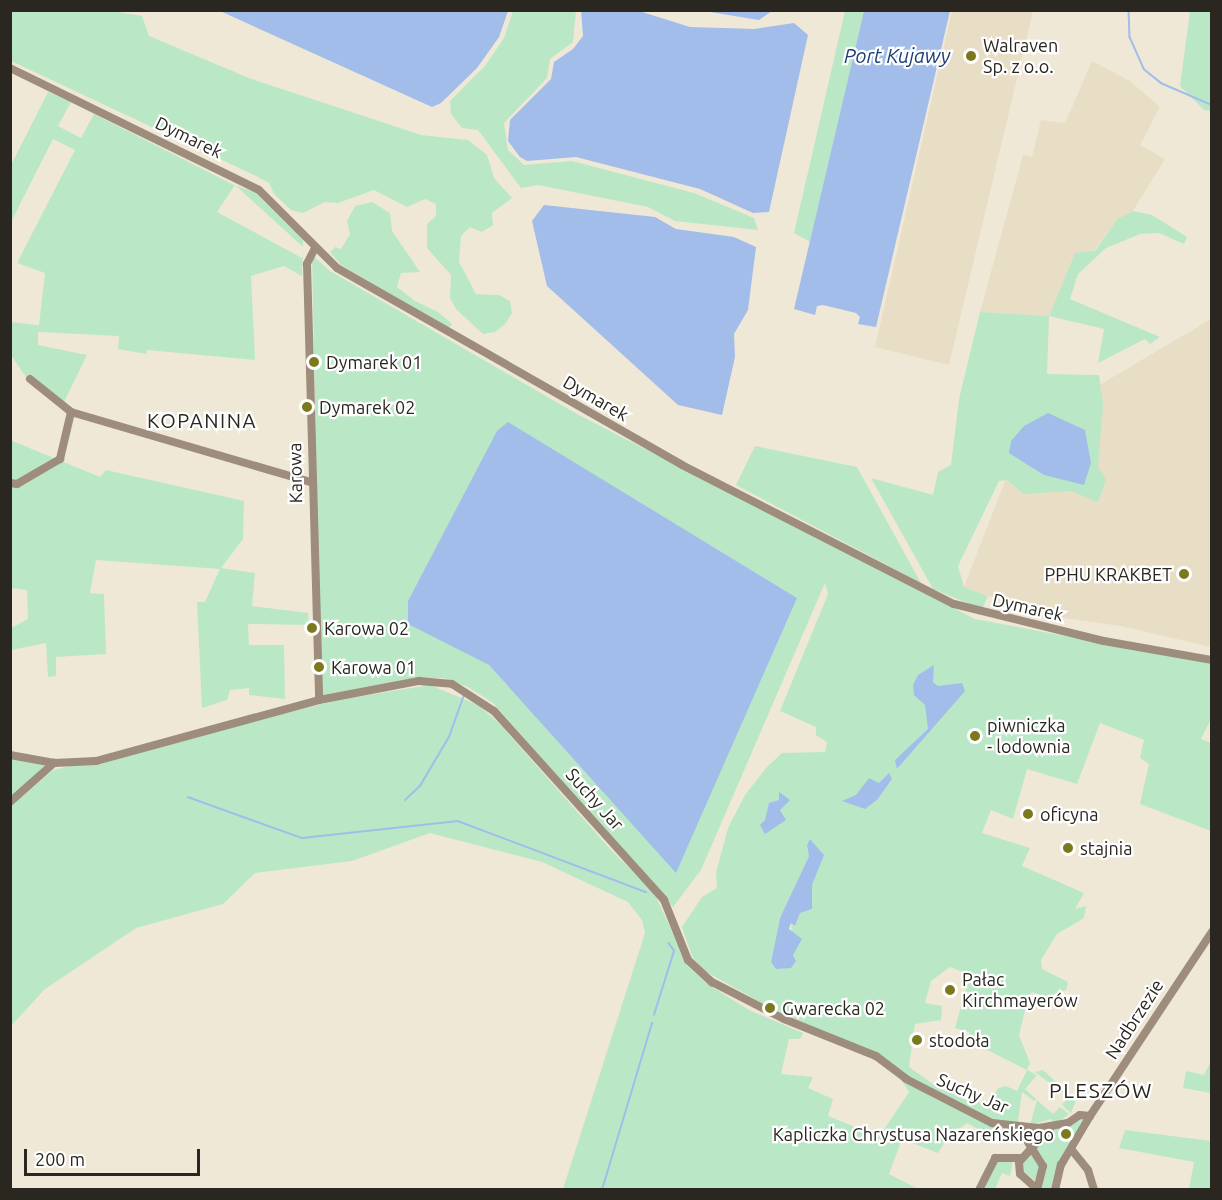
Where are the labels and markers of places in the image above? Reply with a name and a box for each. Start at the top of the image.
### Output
place label: Walraven Sp. z o.o. [983,35,1058,78]
marker: Walraven Sp. z o.o. [964,49,978,63]
place label: Dymarek 01 [326,351,422,373]
marker: Dymarek 01 [307,355,321,369]
place label: Dymarek 02 [319,396,415,418]
marker: Dymarek 02 [300,400,314,414]
place label: PPHU KRAKBET [1045,563,1172,585]
marker: PPHU KRAKBET [1177,567,1191,581]
place label: Karowa 02 [324,617,409,639]
marker: Karowa 02 [305,621,319,635]
place label: Karowa 01 [331,656,416,678]
marker: Karowa 01 [312,660,326,674]
place label: piwniczka - lodownia [987,715,1070,758]
marker: piwniczka - lodownia [968,729,982,743]
place label: oficyna [1040,803,1099,825]
marker: oficyna [1021,807,1035,821]
place label: stajnia [1080,837,1132,859]
marker: stajnia [1061,841,1075,855]
place label: Pałac Kirchmayerów [962,969,1078,1012]
marker: Pałac Kirchmayerów [943,983,957,997]
place label: Gwarecka 02 [782,997,885,1019]
marker: Gwarecka 02 [763,1001,777,1015]
place label: stodoła [929,1029,990,1051]
marker: stodoła [910,1033,924,1047]
place label: Kapliczka Chrystusa Nazareńskiego [773,1123,1054,1145]
marker: Kapliczka Chrystusa Nazareńskiego [1059,1127,1073,1141]

